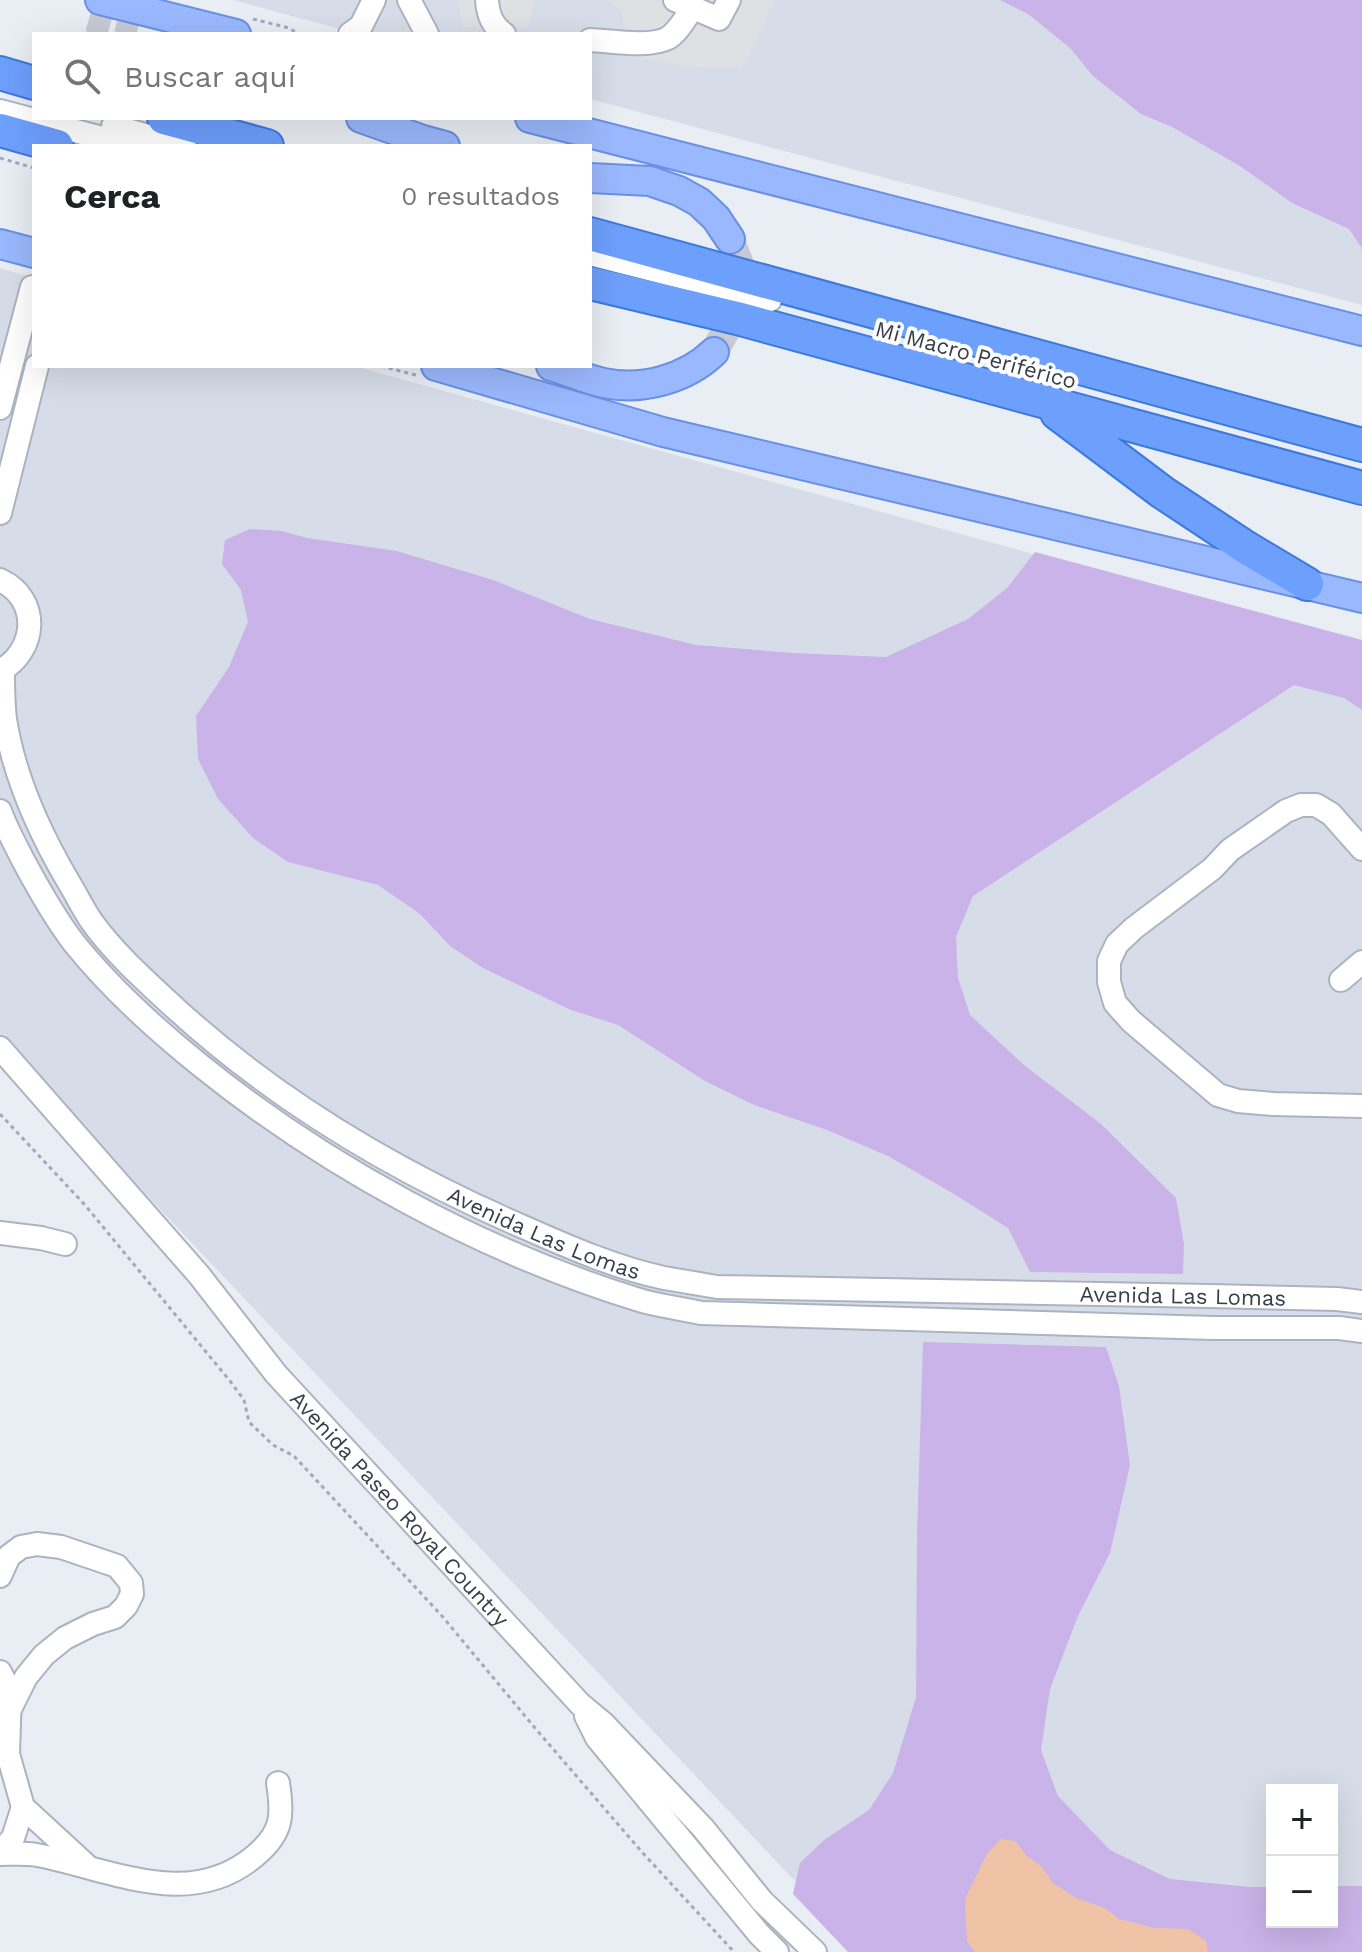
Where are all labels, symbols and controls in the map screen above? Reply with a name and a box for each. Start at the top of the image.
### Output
search box [32,32,592,120]
icon: search [60,54,104,98]
text: Buscar aquí [124,59,296,94]
text: Cerca [64,176,160,216]
text: 0 resultados [401,181,560,211]
street label: Mi Macro Periférico [873,316,1079,394]
street label: Avenida Las Lomas [444,1181,643,1284]
street label: Avenida Las Lomas [1079,1281,1286,1310]
street label: Avenida Paseo Royal Country [285,1386,515,1632]
map controls [1266,1784,1338,1928]
button: + [1266,1784,1338,1856]
button: − [1266,1856,1338,1928]

